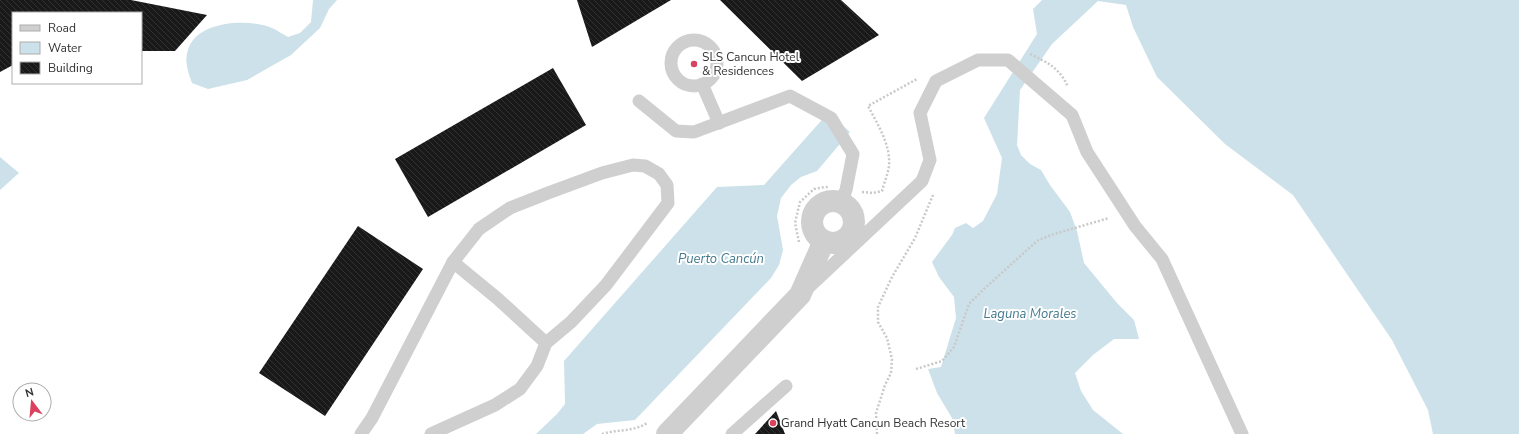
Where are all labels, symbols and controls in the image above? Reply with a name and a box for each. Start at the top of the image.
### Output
legend [12,12,142,84]
text: Road [48,20,76,36]
text: Water [48,40,82,56]
place label: SLS Cancun Hotel & Residences [702,49,800,79]
marker: SLS Cancun Hotel & Residences [689,59,699,69]
text: Building [48,60,93,76]
water label: Puerto Cancún [678,250,764,268]
water label: Laguna Morales [983,305,1077,323]
north arrow [12,382,52,422]
text: N [23,385,35,401]
place label: Grand Hyatt Cancun Beach Resort [781,415,966,431]
marker: Grand Hyatt Cancun Beach Resort [768,418,778,428]

